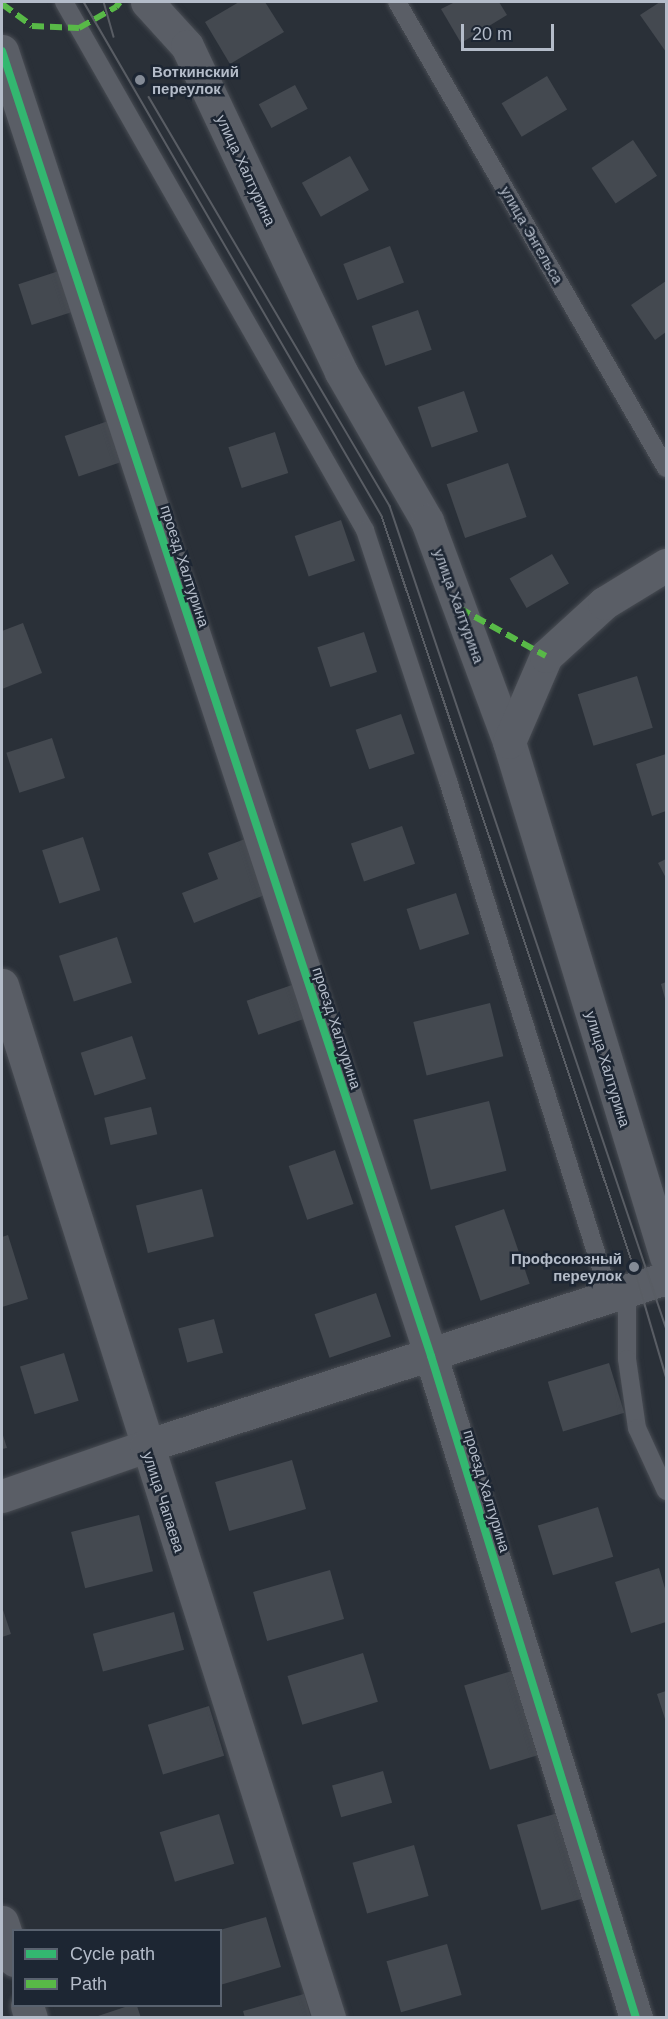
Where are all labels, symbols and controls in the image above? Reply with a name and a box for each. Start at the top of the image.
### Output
scale bar [464,12,557,50]
text: 20 m [472,24,512,44]
place label: Воткинский переулок [152,62,239,97]
marker: Воткинский переулок [133,73,147,87]
street label: улица Халтурина [212,112,280,228]
street label: улица Энгельса [497,183,567,287]
street label: проезд Халтурина [157,503,213,629]
street label: улица Халтурина [430,546,488,666]
street label: проезд Халтурина [309,965,365,1091]
street label: улица Халтурина [582,1009,634,1129]
place label: Профсоюзный переулок [511,1249,622,1284]
marker: Профсоюзный переулок [627,1260,641,1274]
street label: проезд Халтурина [460,1428,514,1554]
street label: улица Чапаева [139,1449,189,1555]
legend [12,1929,222,2007]
text: Cycle path [70,1944,155,1964]
text: Path [70,1974,107,1994]

